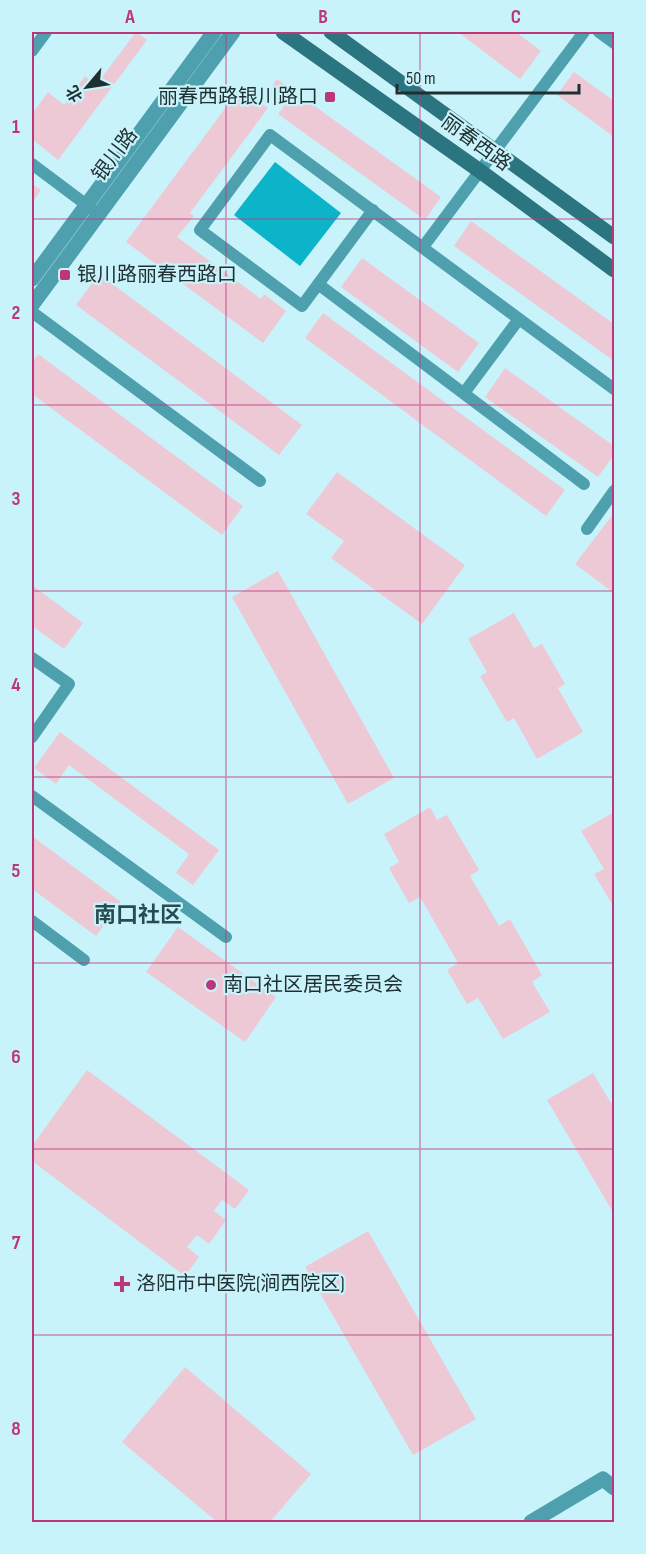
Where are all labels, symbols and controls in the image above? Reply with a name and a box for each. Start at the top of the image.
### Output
text: A [124,5,135,29]
text: B [318,5,328,29]
text: C [511,5,521,29]
north arrow [57,57,117,117]
scale bar [397,57,578,95]
text: 50 m [406,68,436,89]
text: 北 [63,82,87,105]
place label: 丽春西路银川路口 [158,85,318,109]
marker: 丽春西路银川路口 [323,90,337,104]
street label: 丽春西路 [437,110,515,176]
text: 1 [12,115,20,139]
street label: 银川路 [87,124,143,186]
place label: 银川路丽春西路口 [77,263,237,287]
marker: 银川路丽春西路口 [58,268,72,282]
text: 2 [12,301,20,325]
text: 3 [12,487,21,511]
text: 4 [11,673,21,697]
text: 5 [12,859,21,883]
district label: 南口社区 [94,902,182,929]
place label: 南口社区居民委员会 [223,973,403,997]
marker: 南口社区居民委员会 [204,978,218,992]
text: 6 [11,1045,21,1069]
text: 7 [12,1231,21,1255]
place label: 洛阳市中医院(涧西院区) [136,1272,345,1296]
marker: 洛阳市中医院(涧西院区) [113,1275,131,1293]
text: 8 [11,1417,21,1441]

